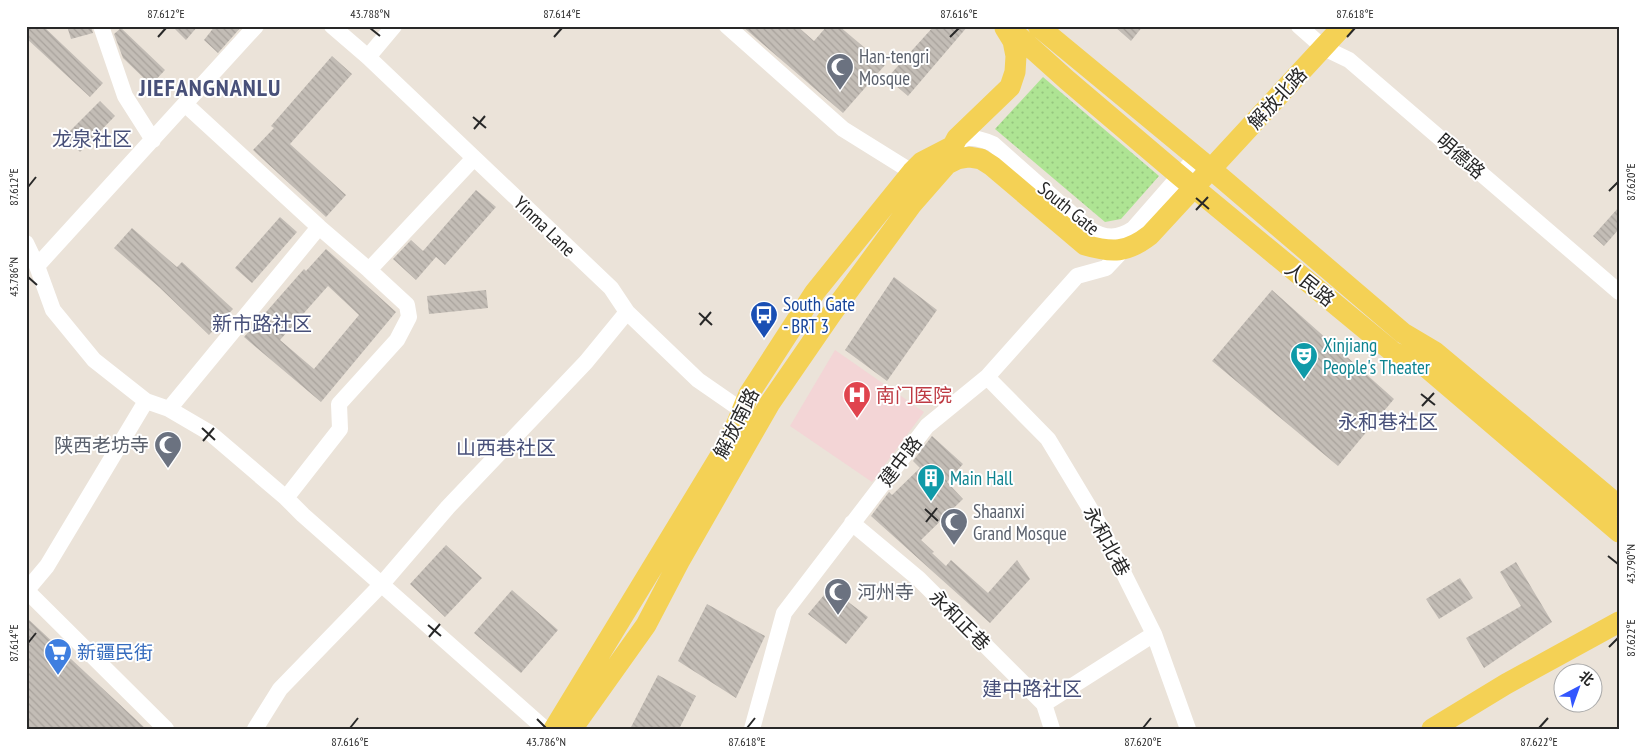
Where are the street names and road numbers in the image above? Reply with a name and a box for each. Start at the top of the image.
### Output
street label: 解放北路 [1242,62,1312,134]
street label: 明德路 [1432,128,1490,184]
street label: South Gate [1033,176,1105,240]
street label: Yinma Lane [509,191,581,261]
street label: 人民路 [1280,257,1340,311]
street label: 解放南路 [708,384,764,462]
street label: 建中路 [873,431,927,491]
street label: 永和北巷 [1079,502,1135,580]
street label: 永和正巷 [925,585,995,655]

